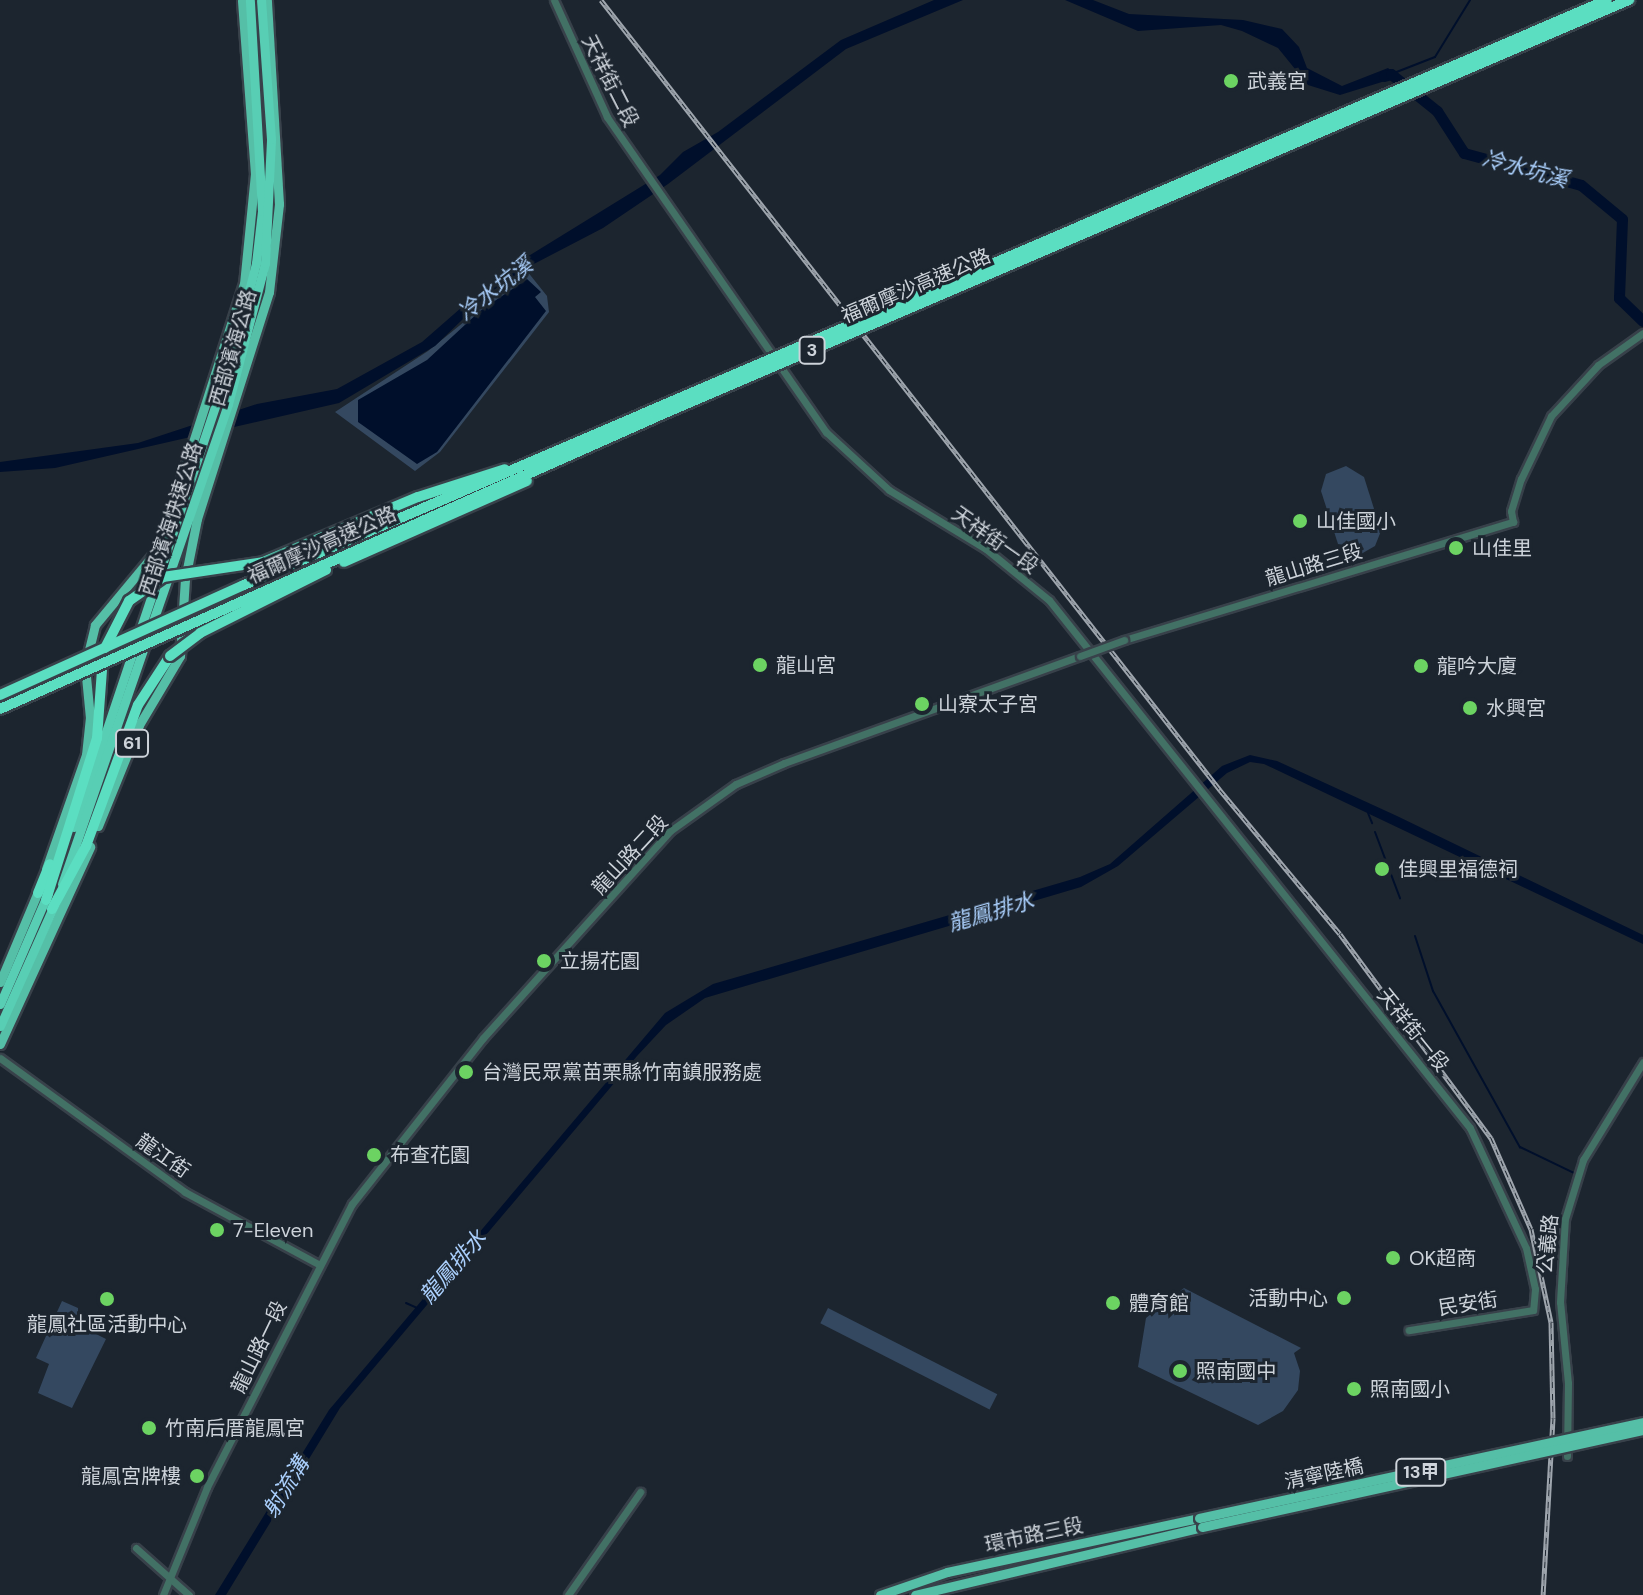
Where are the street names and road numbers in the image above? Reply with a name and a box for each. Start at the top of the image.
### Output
street label: 天祥街二段 [577,31,643,131]
street label: 福爾摩沙高速公路 [838,244,994,328]
street label: 西部濱海公路 [205,287,261,409]
road number: 3 [798,336,826,364]
street label: 西部濱海快速公路 [135,439,207,599]
street label: 福爾摩沙高速公路 [244,501,400,589]
street label: 天祥街一段 [947,501,1043,579]
street label: 龍山路三段 [1263,539,1365,591]
road number: 61 [114,729,150,757]
street label: 龍山路二段 [587,810,673,900]
street label: 天祥街一段 [1372,984,1454,1076]
street label: 龍江街 [132,1129,194,1183]
street label: 公義路 [1533,1213,1563,1275]
street label: 民安街 [1436,1287,1500,1321]
street label: 龍山路一段 [226,1297,292,1397]
street label: 清寧陸橋 [1282,1454,1366,1494]
road number: 13甲 [1395,1458,1447,1486]
street label: 環市路三段 [983,1513,1085,1557]

